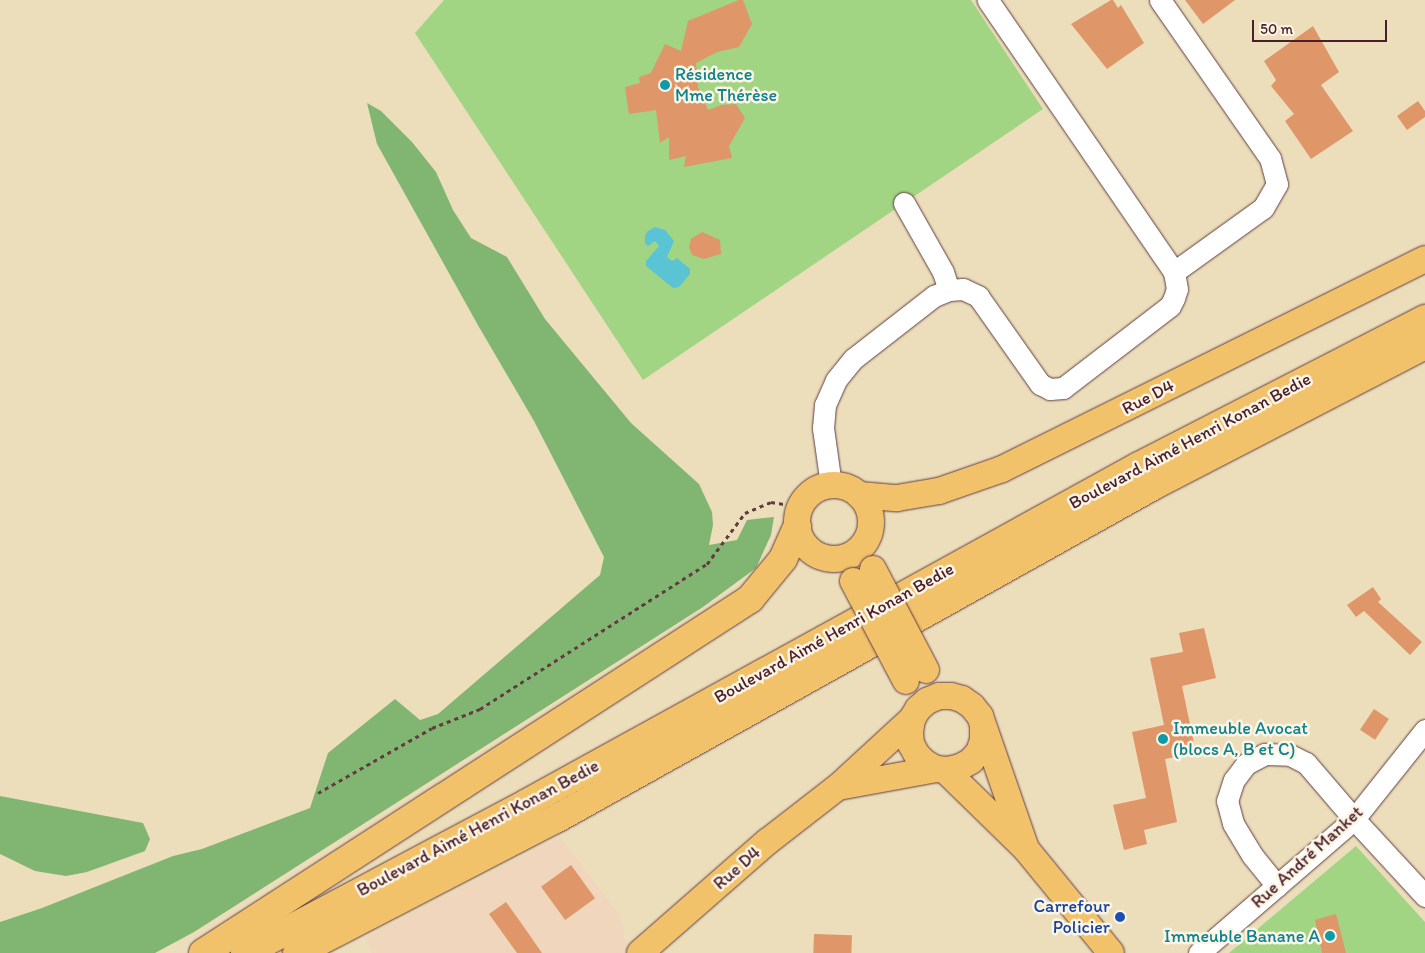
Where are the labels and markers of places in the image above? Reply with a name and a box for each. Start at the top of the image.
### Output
place label: Résidence Mme Thérèse [675,64,777,106]
marker: Résidence Mme Thérèse [659,79,671,91]
place label: Immeuble Avocat (blocs A, B et C) [1173,718,1307,761]
marker: Immeuble Avocat (blocs A, B et C) [1157,733,1169,745]
place label: Carrefour Policier [1034,896,1110,939]
marker: Carrefour Policier [1114,911,1126,923]
place label: Immeuble Banane A [1164,925,1320,947]
marker: Immeuble Banane A [1324,930,1336,942]

